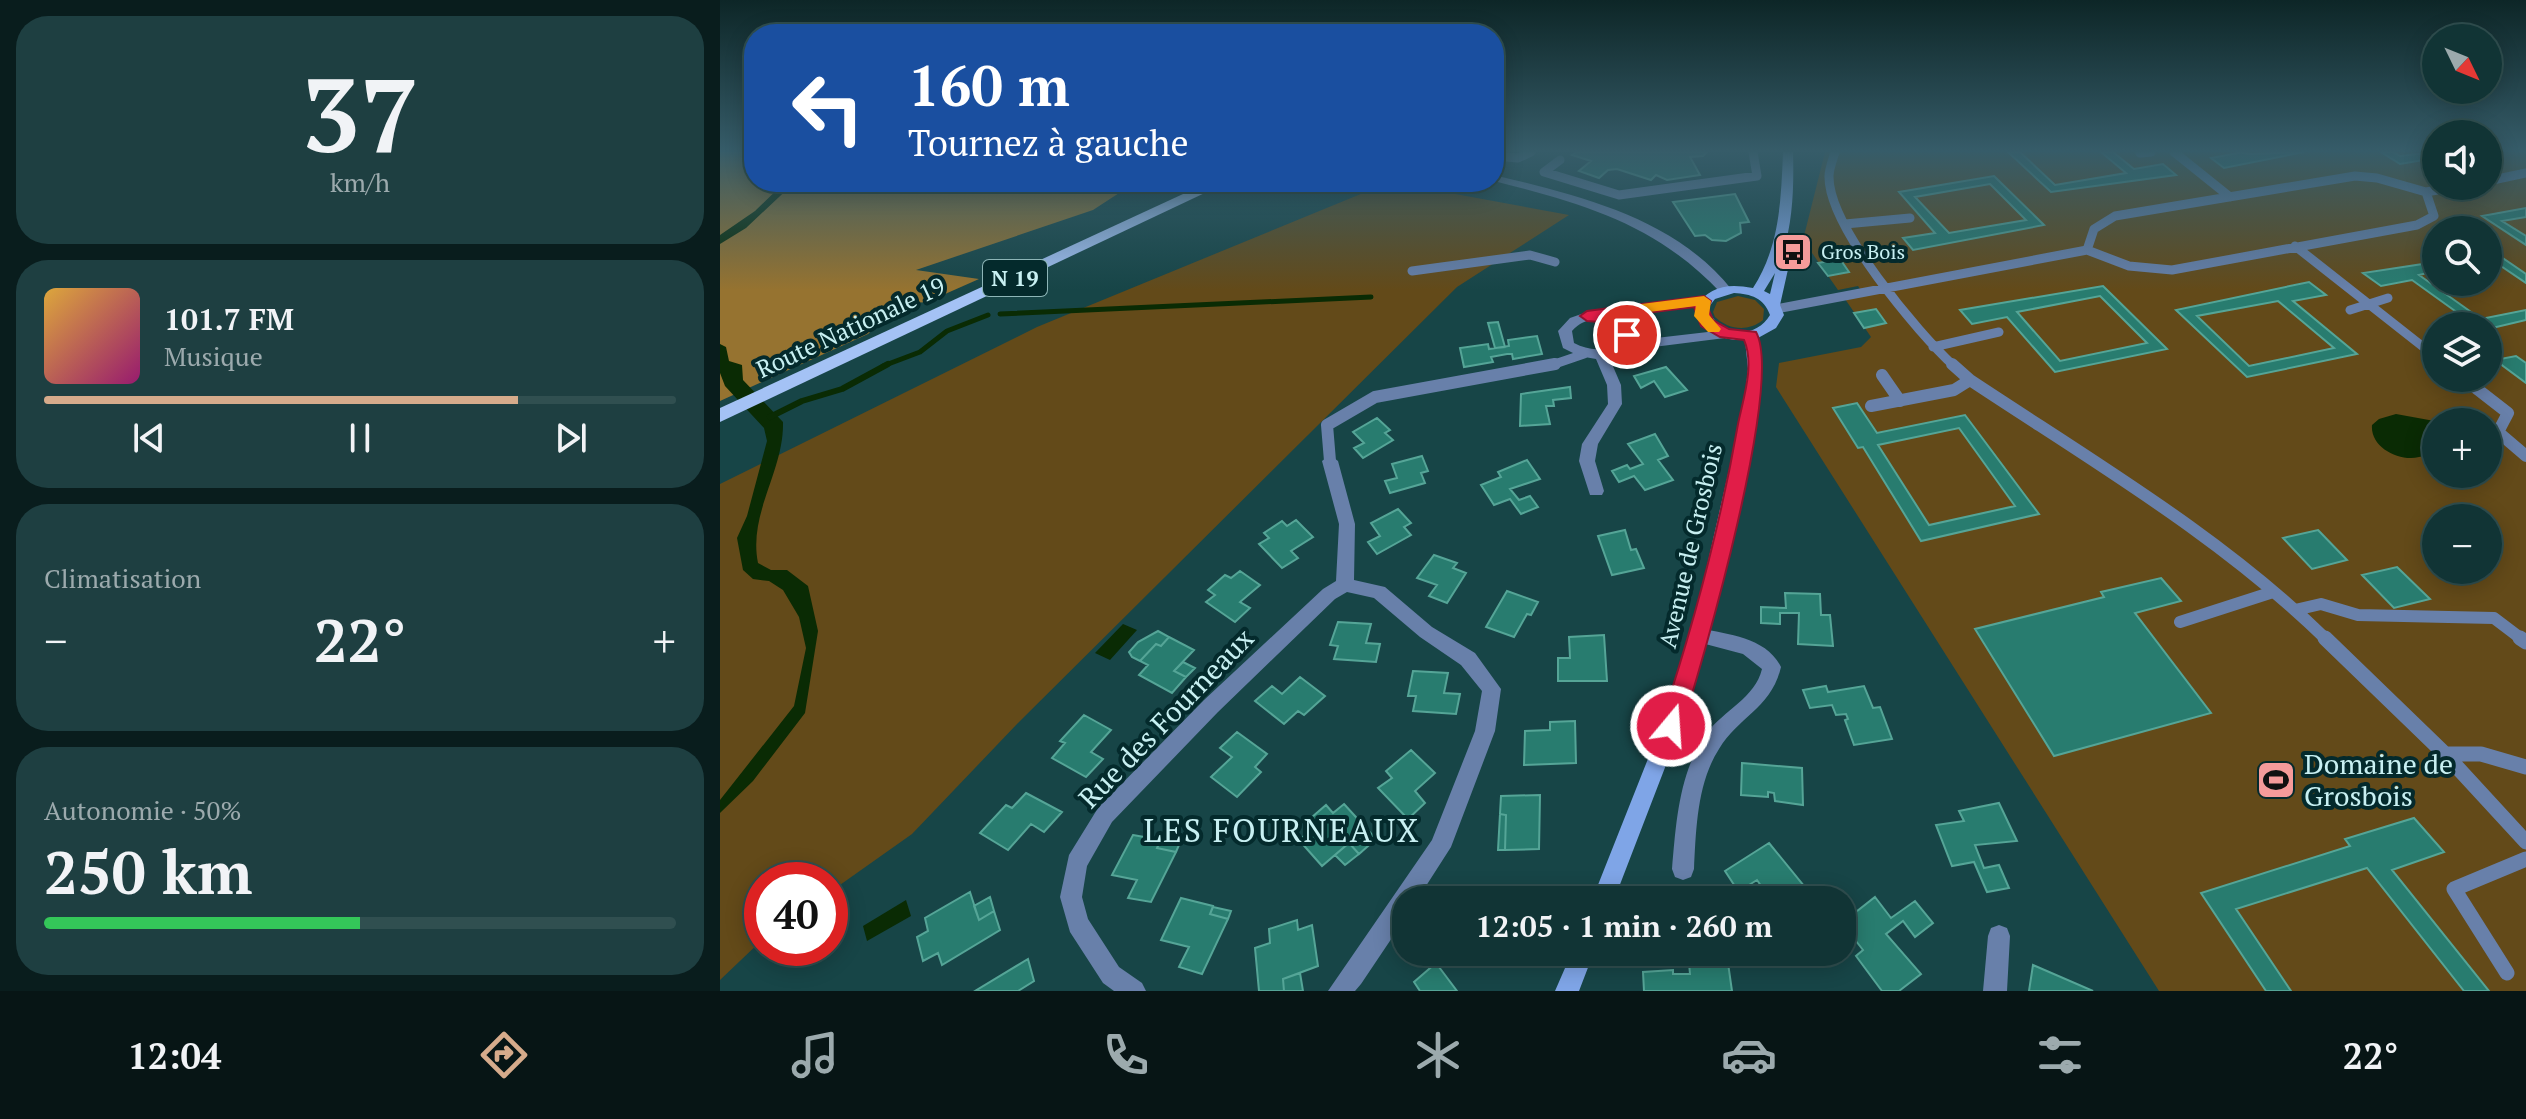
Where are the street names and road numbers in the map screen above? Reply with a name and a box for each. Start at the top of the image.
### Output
road number: N 19 [983,260,1047,296]
street label: Route Nationale 19 [751,269,950,385]
street label: Avenue de Grosbois [1651,440,1729,651]
street label: Rue des Fourneaux [1070,619,1261,816]

